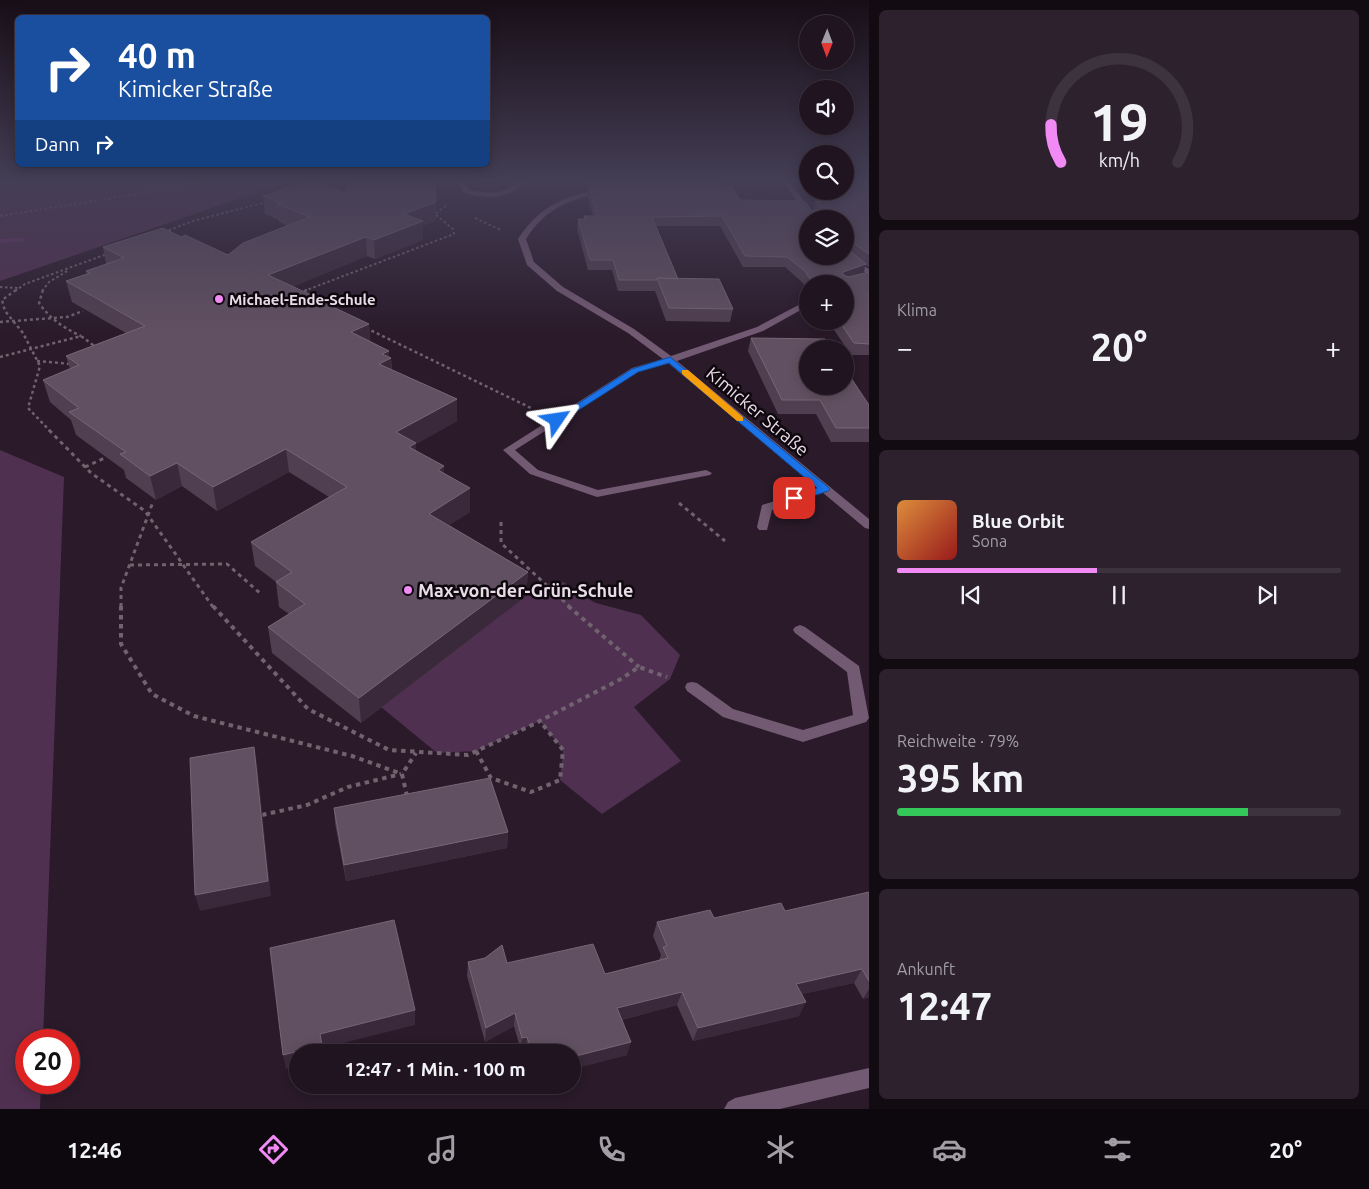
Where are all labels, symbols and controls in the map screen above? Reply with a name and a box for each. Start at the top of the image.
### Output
north arrow [799,15,854,70]
map controls [799,15,854,395]
icon: right [35,35,100,100]
text: 40 m [118,35,196,75]
text: Kimicker Straße [118,76,273,101]
button: sound [799,80,854,135]
text: 19 [1090,93,1148,151]
icon: right [90,130,118,158]
text: Dann [35,133,80,155]
button: search [799,145,854,200]
text: km/h [1098,150,1140,170]
button: layers [799,210,854,265]
button: + [799,275,854,330]
place label: Michael-Ende-Schule [229,291,376,308]
marker: Michael-Ende-Schule [213,293,225,305]
text: Klima [897,301,937,319]
text: 20° [1091,326,1147,368]
text: − [897,332,913,363]
text: + [1325,332,1341,363]
button: − [799,340,854,395]
street label: Kimicker Straße [703,363,813,459]
position arrow [530,393,582,445]
pin [773,477,815,519]
icon: arrive [780,484,808,512]
text: Blue Orbit [972,510,1065,532]
text: Sona [972,532,1007,550]
place label: Max-von-der-Grün-Schule [418,580,633,600]
icon: previous [957,581,985,609]
icon: pause [1105,581,1133,609]
icon: next [1253,581,1281,609]
marker: Max-von-der-Grün-Schule [402,584,414,596]
text: Reichweite · 79% [897,732,1019,750]
text: 395 km [897,757,1024,799]
text: Ankunft [897,960,955,978]
text: 12:47 [897,985,992,1027]
speed limit sign: 20 [15,1029,80,1094]
text: 12:47 · 1 Min. · 100 m [344,1058,526,1080]
icon: directions [256,1132,291,1167]
icon: music [425,1132,460,1167]
icon: phone [594,1132,629,1167]
icon: climate [763,1132,798,1167]
icon: car [932,1132,967,1167]
icon: filters [1100,1132,1135,1167]
text: 12:46 [67,1137,122,1162]
text: 20° [1269,1137,1302,1162]

